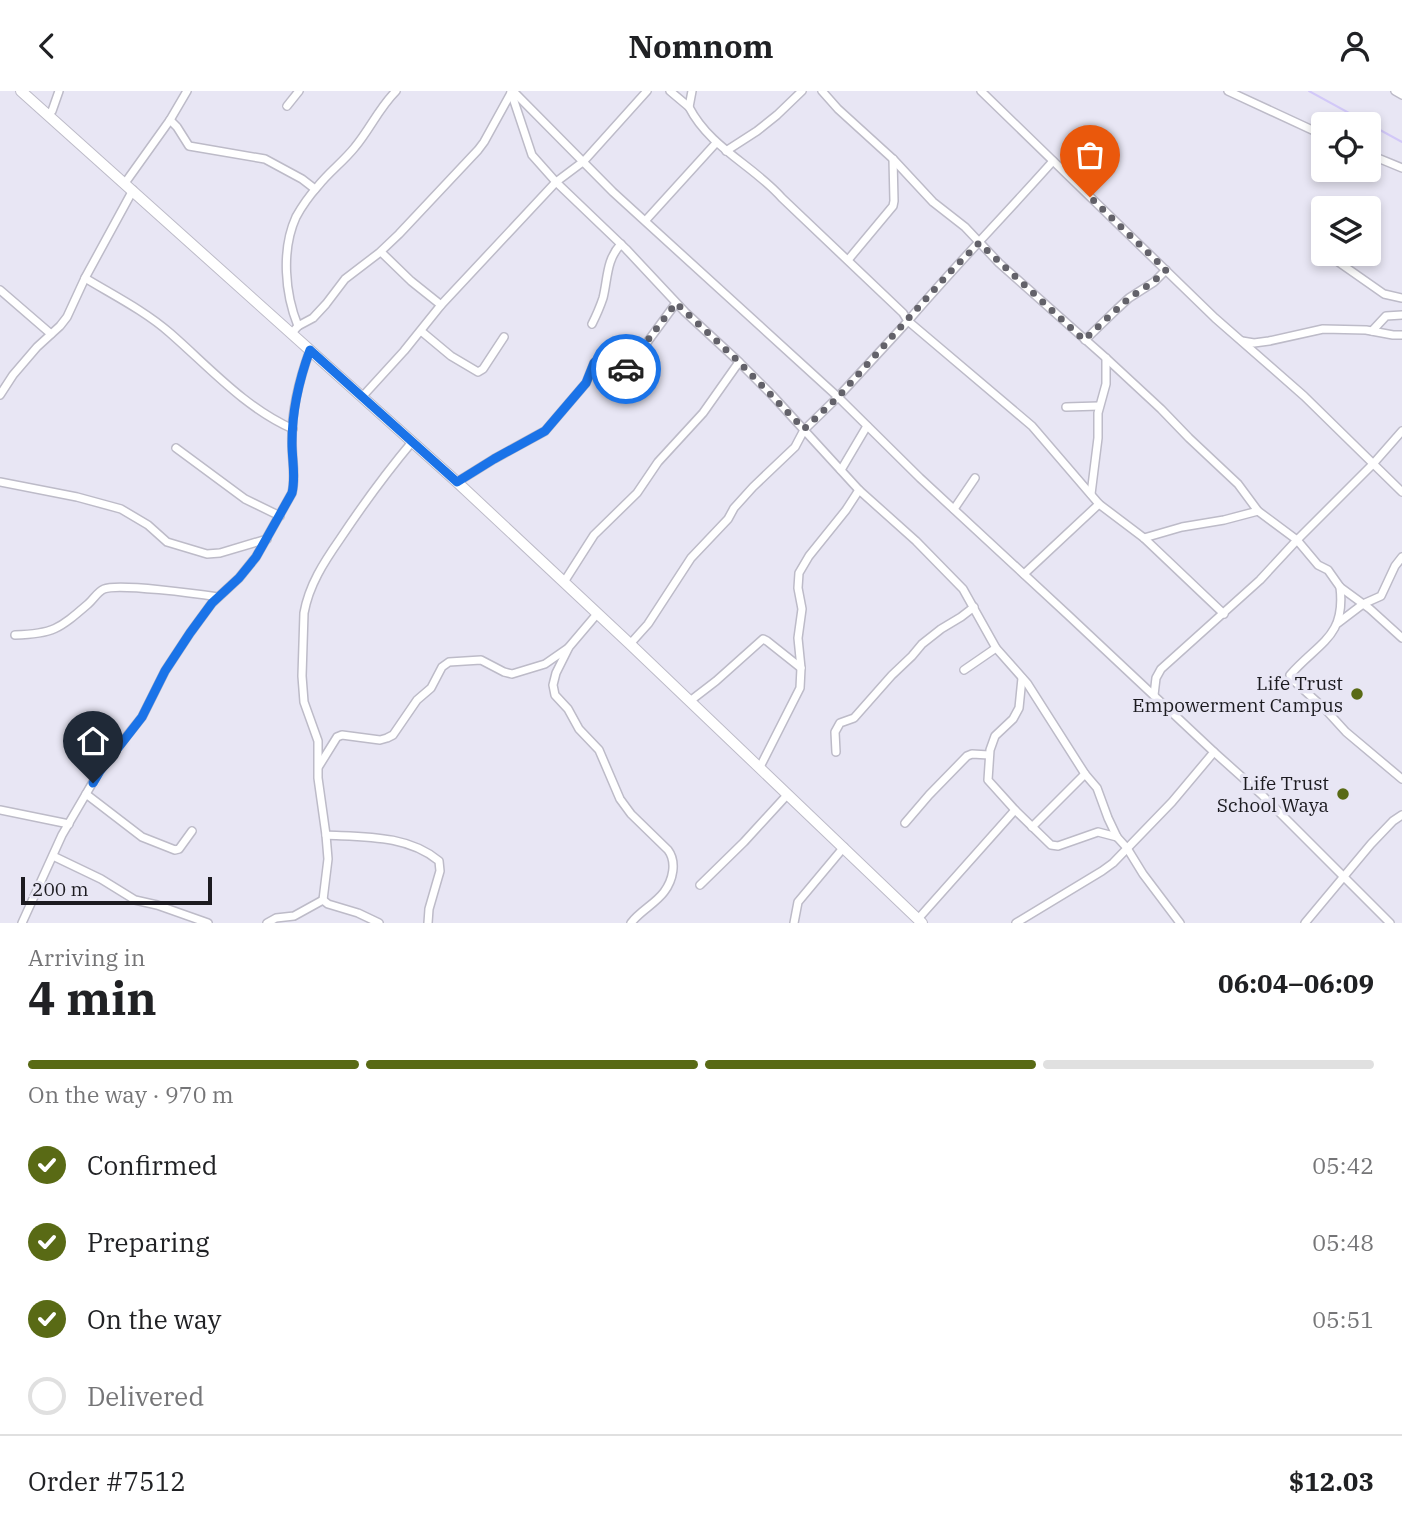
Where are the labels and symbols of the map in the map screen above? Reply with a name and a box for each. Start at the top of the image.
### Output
pin [1060,125,1120,197]
courier [591,334,661,404]
place label: Life Trust Empowerment Campus [1132,671,1343,717]
marker: Life Trust Empowerment Campus [1349,686,1365,702]
pin [63,711,123,783]
place label: Life Trust School Waya [1217,771,1329,817]
marker: Life Trust School Waya [1335,786,1351,802]
scale bar [21,874,212,906]

